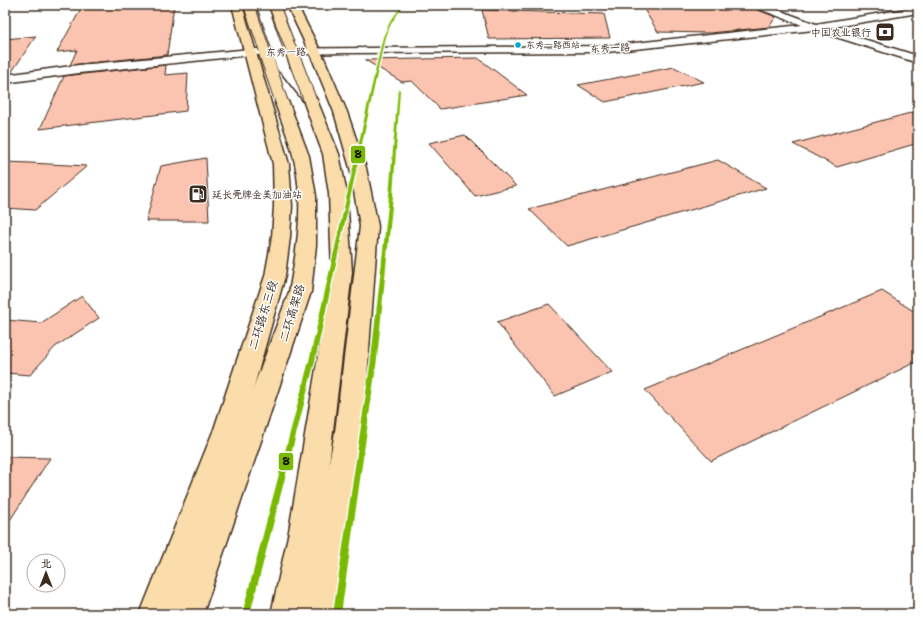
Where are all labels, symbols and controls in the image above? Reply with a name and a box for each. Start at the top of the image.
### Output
bank icon: 中国农业银行 [874,21,896,43]
place label: 中国农业银行 [811,26,871,39]
place label: 东秀一路西站 [526,39,580,51]
marker: 东秀一路西站 [513,40,523,50]
street label: 东秀一路 [590,40,630,56]
street label: 东秀一路 [266,45,306,59]
line badge: 8 [350,145,366,164]
text: 8 [354,147,362,162]
fuel station icon: 延长壳牌金美加油站 [187,183,209,205]
place label: 延长壳牌金美加油站 [212,188,302,201]
street label: 二环路东三段 [245,278,281,352]
street label: 二环高架路 [276,282,308,344]
line badge: 8 [278,452,294,471]
text: 8 [282,454,290,469]
north arrow [26,553,66,593]
text: 北 [41,556,52,571]

